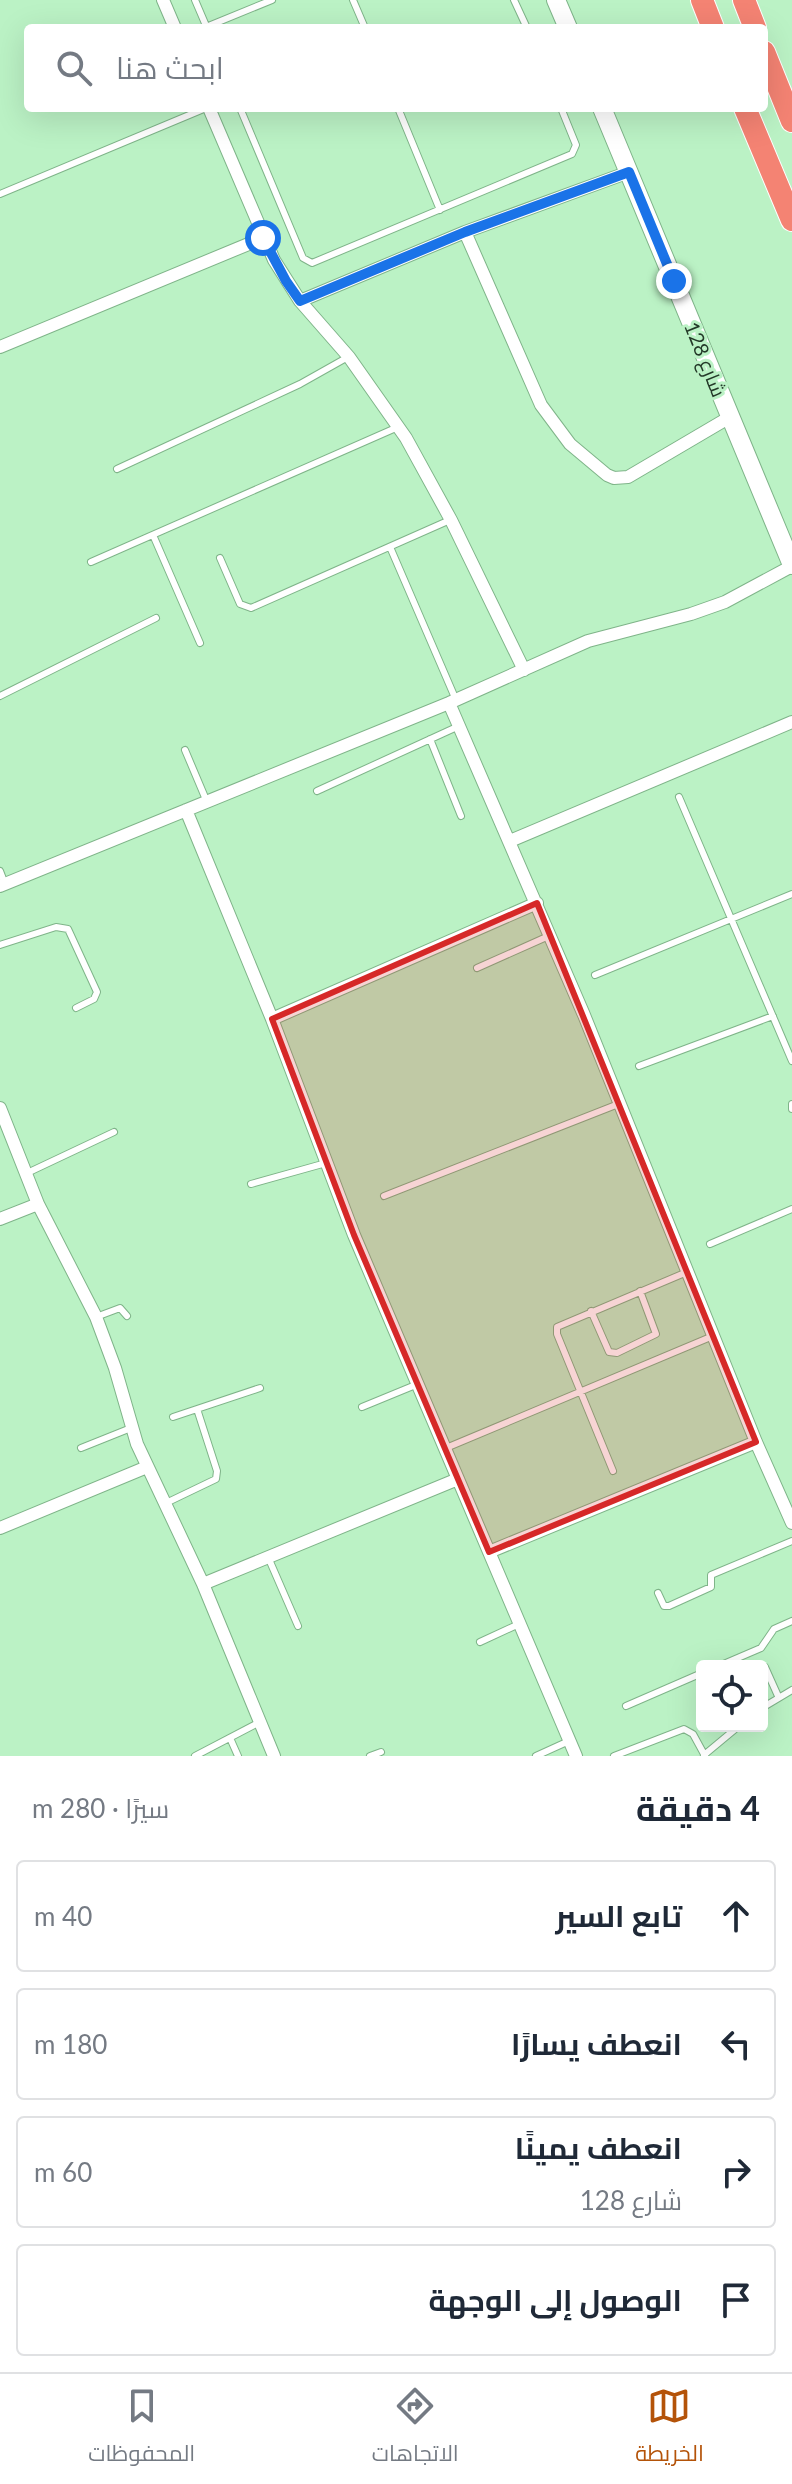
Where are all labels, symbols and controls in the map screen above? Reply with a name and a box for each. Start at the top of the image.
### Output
search box [24,24,768,112]
icon: search [52,46,96,90]
text: ابحث هنا [116,49,224,85]
route start [245,220,281,256]
route end [656,263,692,299]
street label: شارع 128 [677,318,732,401]
map controls [696,1660,768,1732]
button: locate [696,1660,768,1732]
text: 4 دقيقة [636,1787,760,1828]
text: سيرًا · 280 m [32,1792,169,1824]
icon: ahead [714,1894,758,1938]
text: تابع السير [555,1897,682,1933]
text: 40 m [34,1900,92,1932]
icon: left [714,2022,758,2066]
text: انعطف يسارًا [511,2025,682,2061]
text: 180 m [34,2028,107,2060]
text: انعطف يمينًا [515,2129,682,2165]
icon: right [714,2150,758,2194]
text: 60 m [34,2156,92,2188]
text: شارع 128 [580,2184,682,2216]
icon: arrive [714,2278,758,2322]
text: الوصول إلى الوجهة [428,2281,682,2317]
tab: المحفوظات [88,2384,195,2474]
tab: الاتجاهات [372,2384,459,2474]
tab: الخريطة [635,2384,704,2474]

